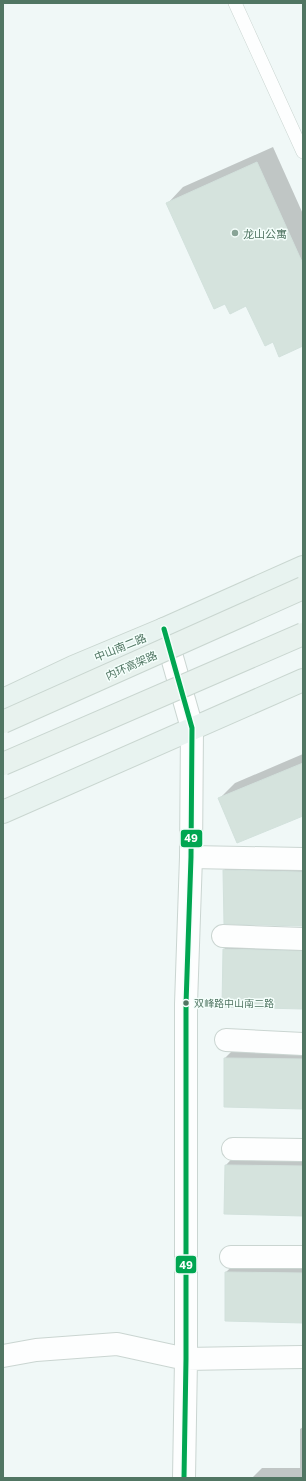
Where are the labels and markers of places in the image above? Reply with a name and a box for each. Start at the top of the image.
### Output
place label: 龙山公寓 [243,227,287,240]
marker: 龙山公寓 [230,228,240,238]
place label: 双峰路中山南二路 [194,997,274,1009]
marker: 双峰路中山南二路 [181,998,191,1008]

